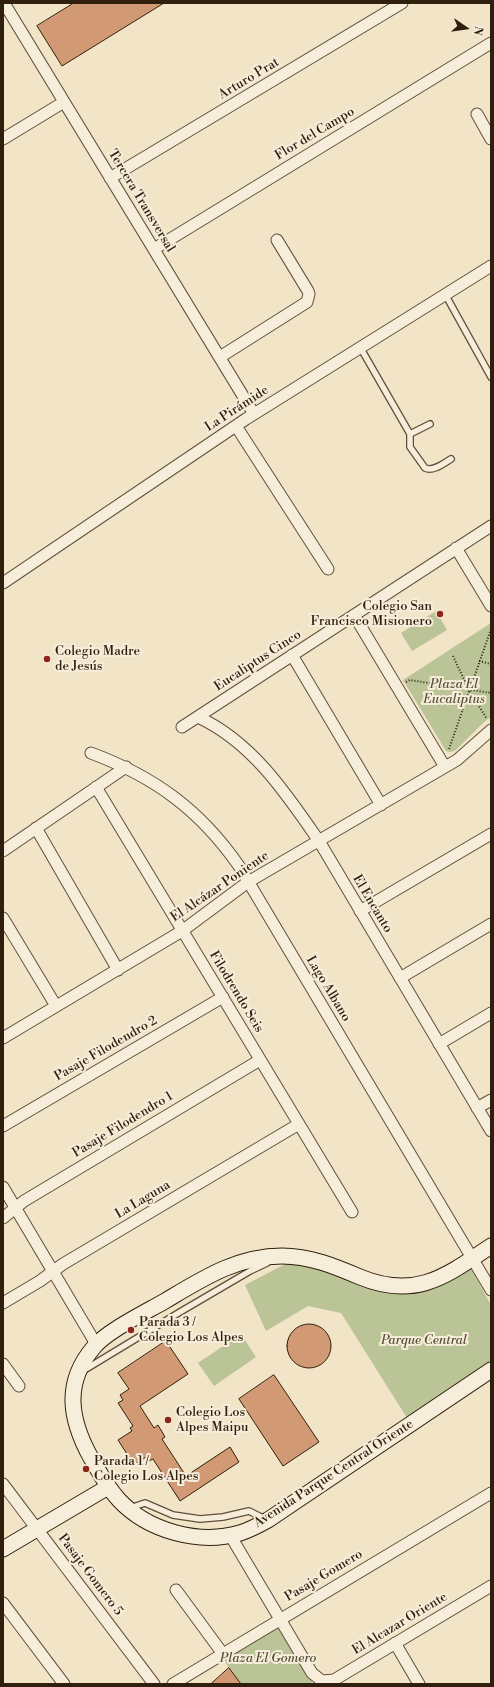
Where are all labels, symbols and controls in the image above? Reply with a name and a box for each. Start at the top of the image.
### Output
north arrow [446,8,486,48]
text: N [470,25,485,37]
street label: Arturo Prat [216,55,282,103]
street label: Flor del Campo [272,104,358,164]
street label: Tercera Transversal [104,147,178,255]
street label: La Pirámide [202,383,272,435]
place label: Colegio San Francisco Misionero [310,599,432,630]
marker: Colegio San Francisco Misionero [435,609,445,619]
street label: Eucaliptus Cinco [212,627,304,695]
place label: Colegio Madre de Jesús [55,644,140,675]
marker: Colegio Madre de Jesús [42,654,52,664]
park label: Plaza El Eucaliptus [423,677,485,708]
street label: El Alcázar Poniente [168,848,272,926]
street label: El Encanto [349,872,395,936]
street label: Filodrendo Seis [206,948,266,1036]
street label: Lago Albano [302,953,354,1025]
street label: Pasaje Filodendro 2 [52,1013,160,1085]
street label: Pasaje Filodendro 1 [70,1089,176,1161]
street label: La Laguna [113,1177,173,1223]
place label: Parada 3 / Colegio Los Alpes [139,1315,243,1346]
marker: Parada 3 / Colegio Los Alpes [126,1325,136,1335]
park label: Parque Central [381,1333,467,1349]
place label: Colegio Los Alpes Maipu [176,1405,249,1436]
marker: Colegio Los Alpes Maipu [163,1415,173,1425]
street label: Avenida Parque Central Oriente [251,1417,417,1531]
place label: Parada 1 / Colegio Los Alpes [94,1454,198,1485]
marker: Parada 1 / Colegio Los Alpes [81,1464,91,1474]
street label: Pasaje Gomero 5 [54,1531,126,1619]
street label: Pasaje Gomero [282,1547,366,1605]
street label: El Alcazar Oriente [350,1589,450,1659]
park label: Plaza El Gomero [220,1651,316,1667]

